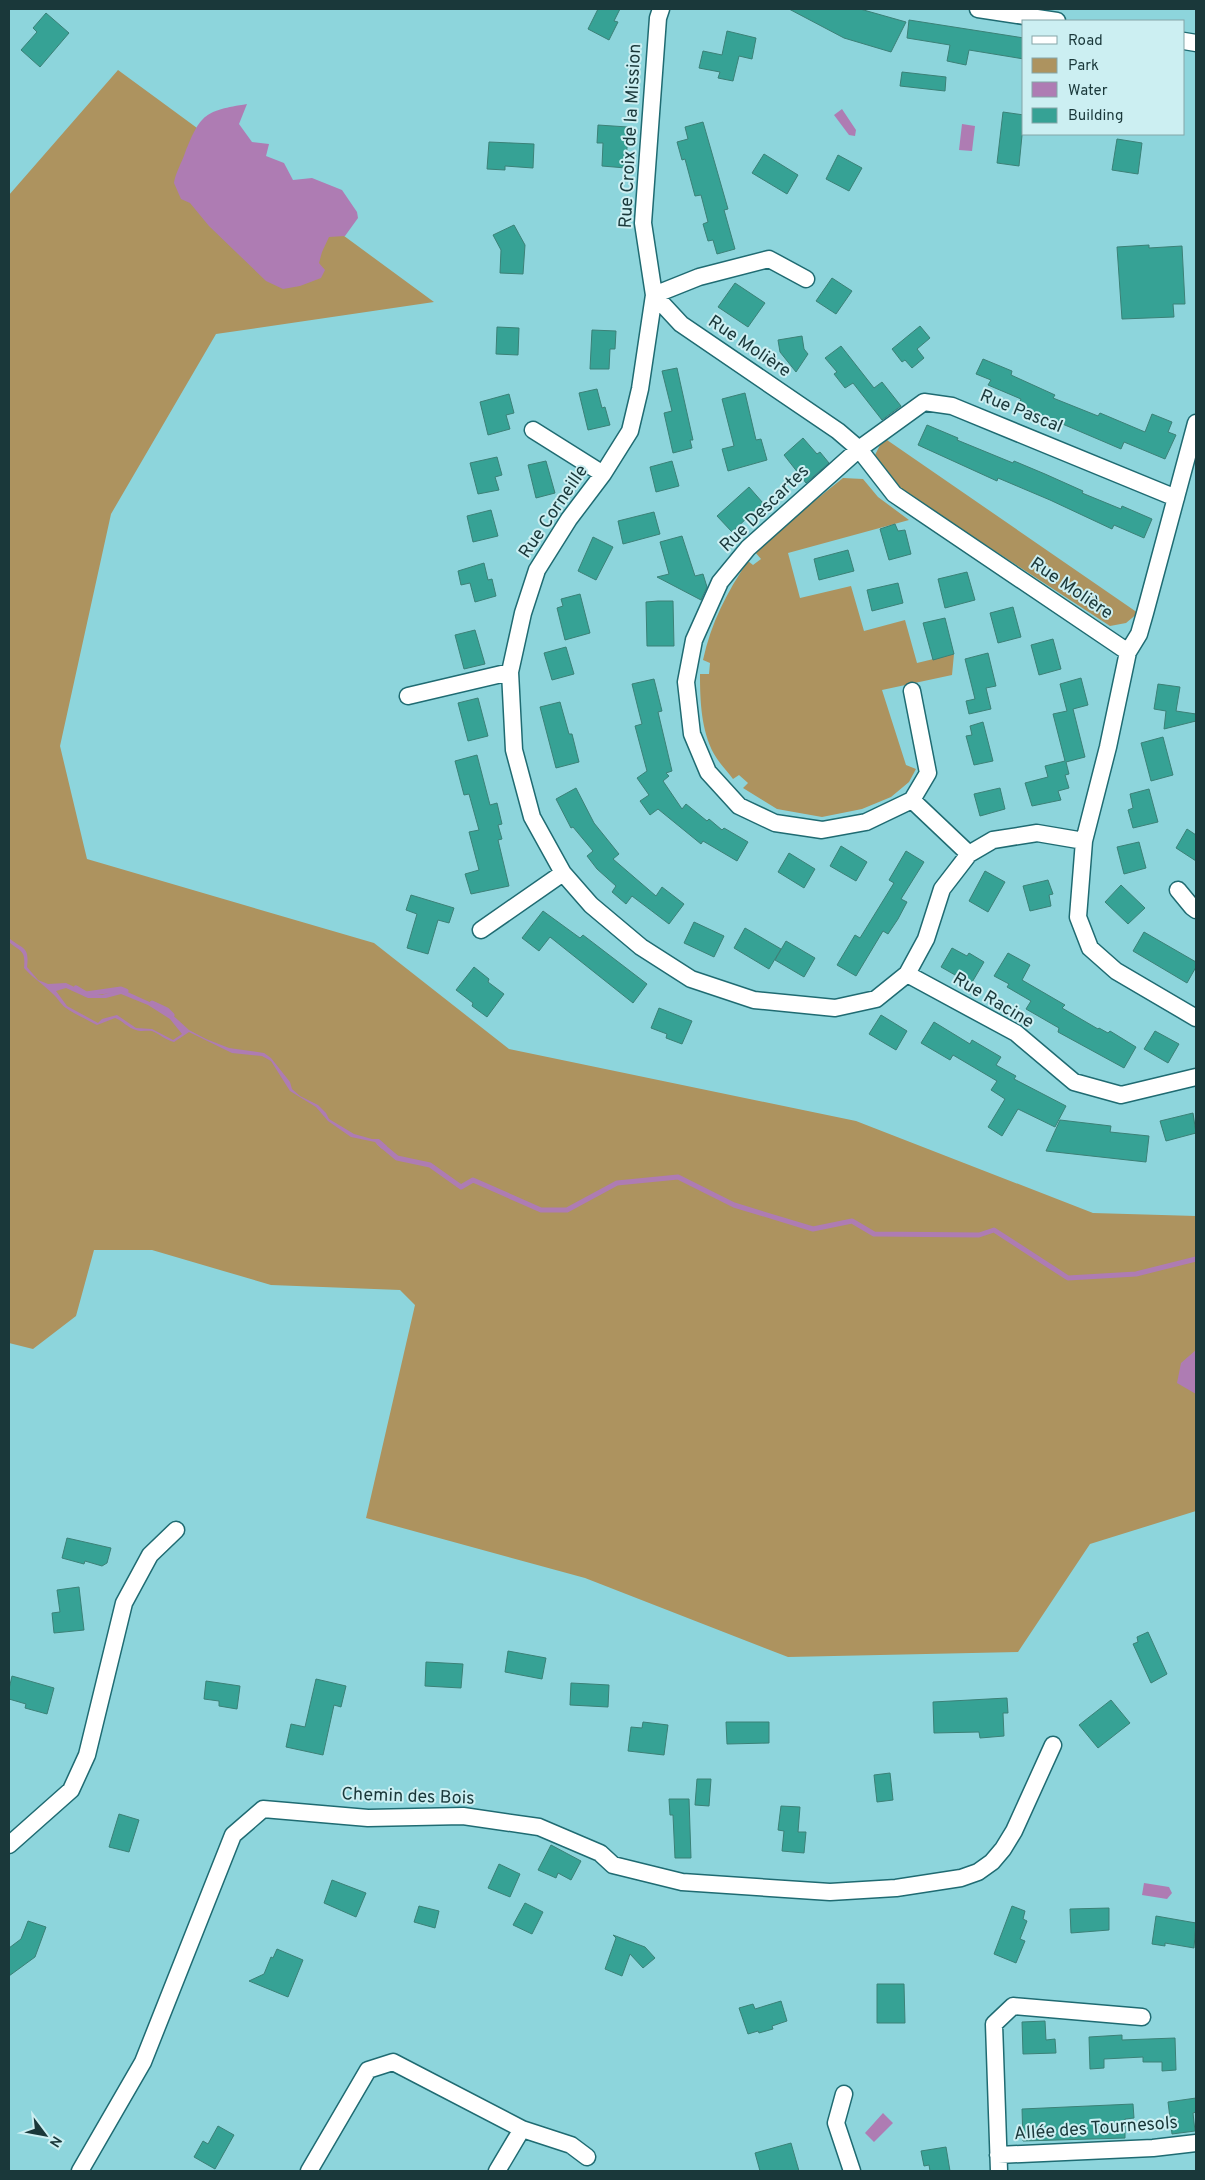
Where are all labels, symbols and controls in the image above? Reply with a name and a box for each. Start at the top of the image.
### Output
legend [1022,20,1185,135]
text: Road [1068,32,1103,51]
street label: Rue Croix de la Mission [615,43,647,229]
text: Park [1068,57,1099,76]
text: Water [1068,82,1108,101]
text: Building [1068,107,1123,126]
street label: Rue Molière [703,311,795,383]
street label: Rue Pascal [976,385,1066,439]
street label: Rue Descartes [715,460,815,558]
street label: Rue Corneille [514,461,594,563]
street label: Rue Molière [1025,553,1117,625]
street label: Rue Racine [948,968,1038,1034]
street label: Chemin des Bois [341,1783,475,1811]
north arrow [20,2110,70,2160]
street label: Allée des Tournesols [1013,2112,1179,2146]
text: N [45,2132,65,2150]

